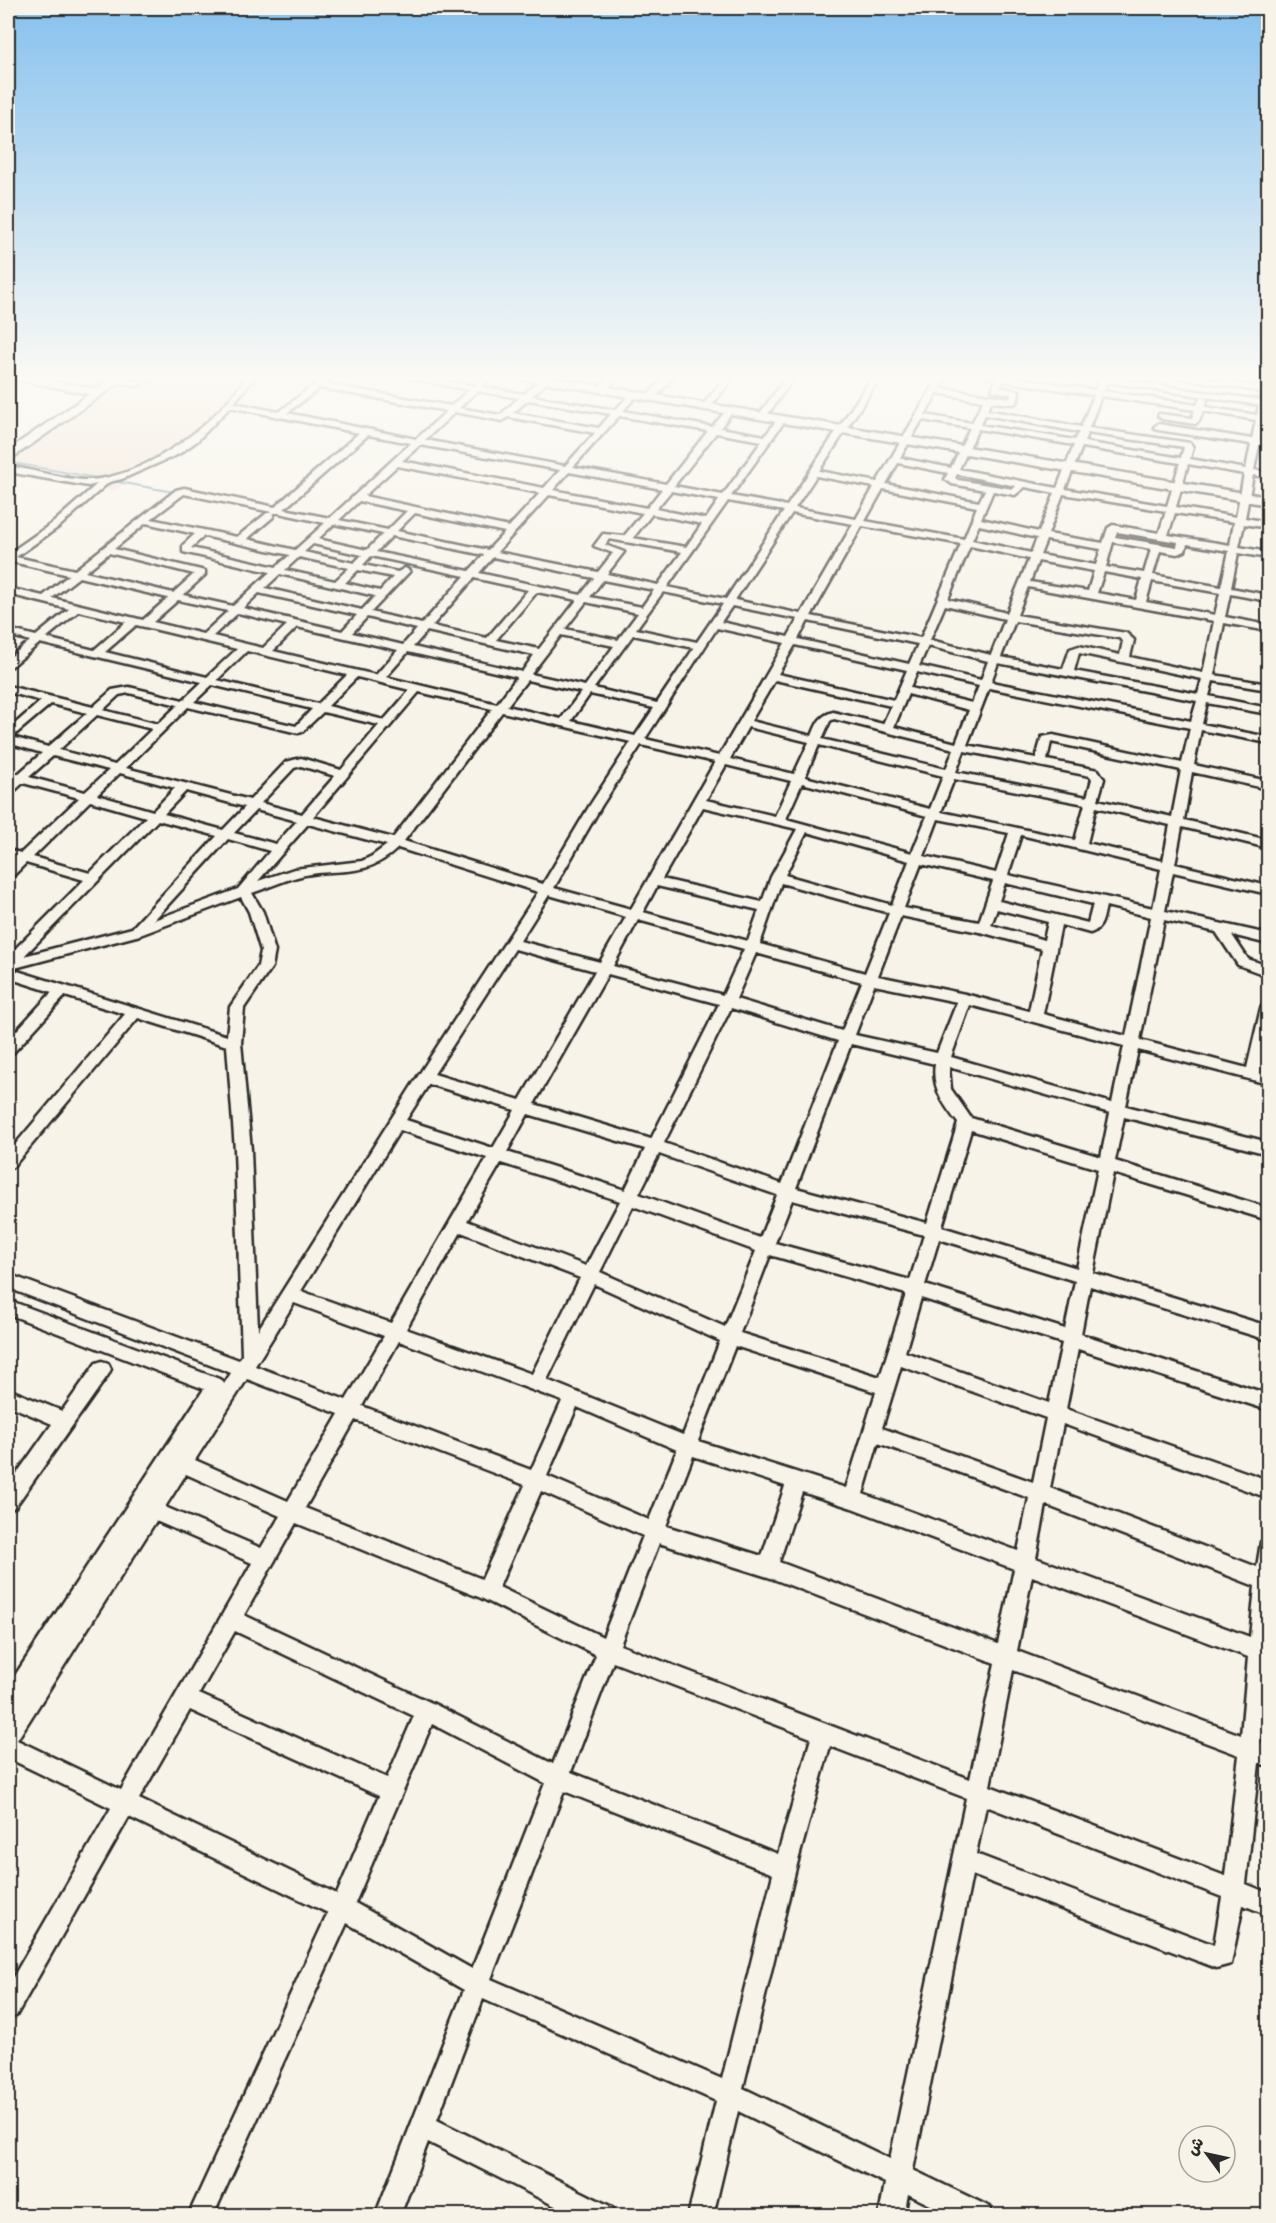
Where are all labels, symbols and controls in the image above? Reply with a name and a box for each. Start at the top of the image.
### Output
north arrow [1177,2124,1237,2184]
text: ش [1183,2134,1208,2159]

